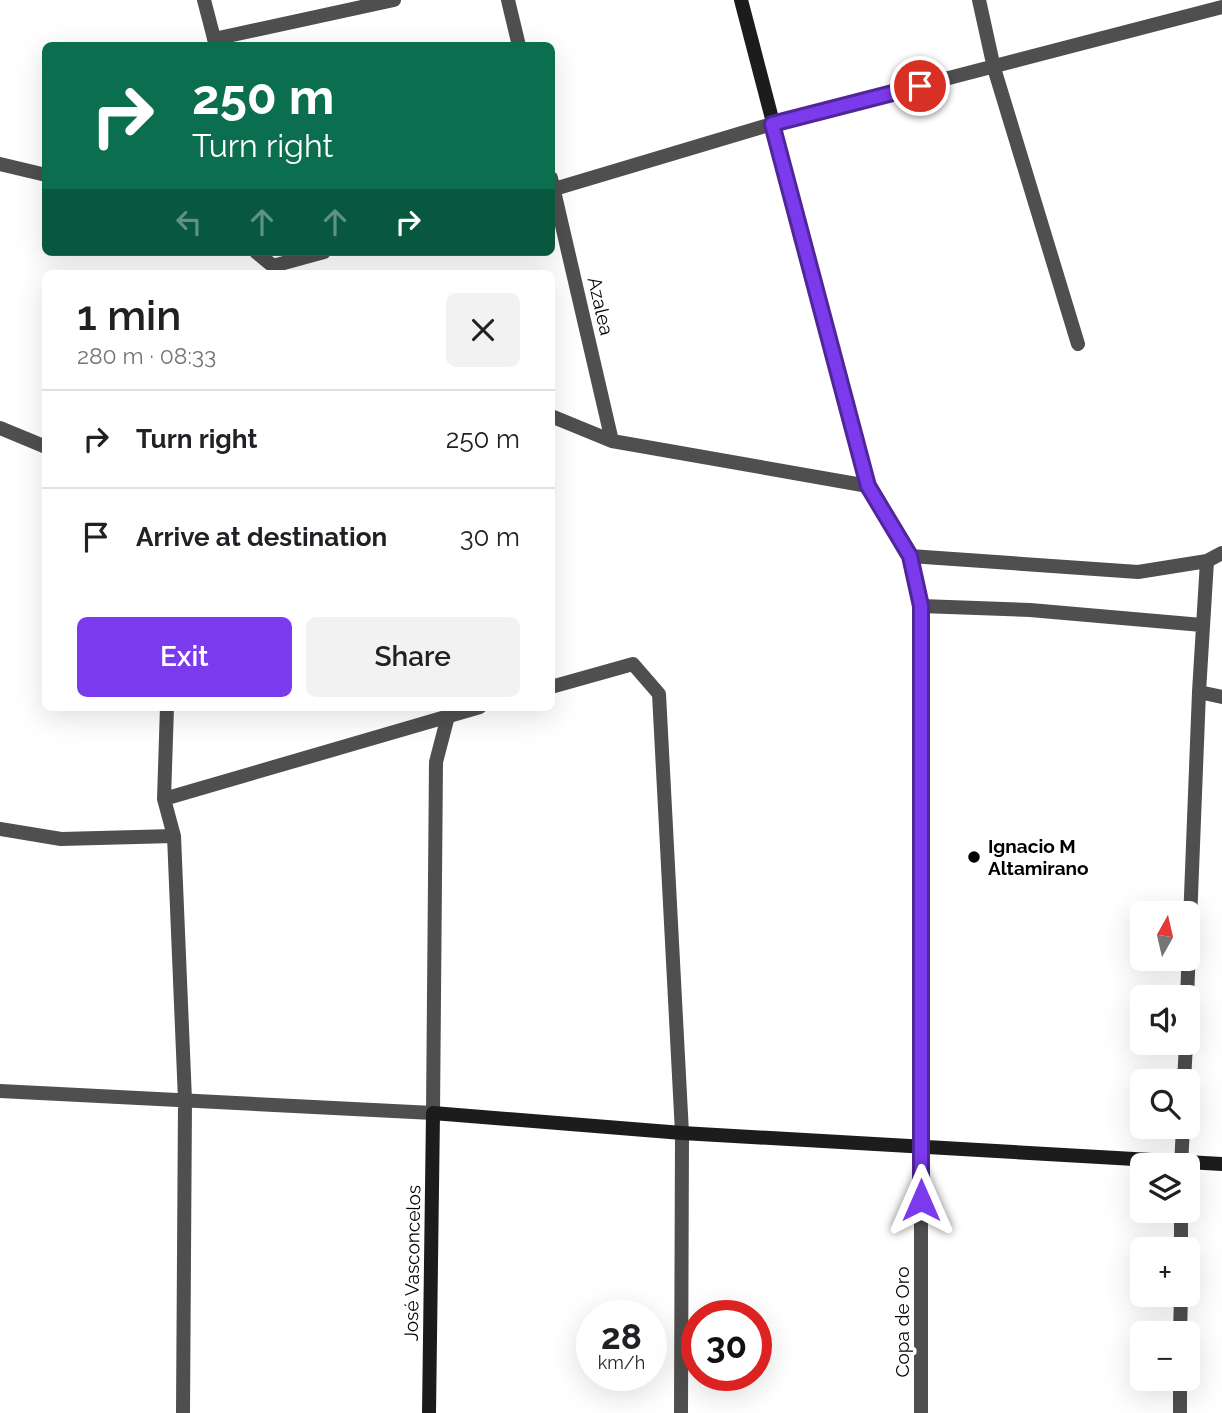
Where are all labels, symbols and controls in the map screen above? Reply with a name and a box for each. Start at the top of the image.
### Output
pin [890,56,950,116]
icon: arrive [901,67,939,105]
text: 250 m [192,68,334,125]
icon: right [77,70,168,161]
text: Turn right [192,127,333,164]
icon: left [170,203,208,241]
icon: ahead [243,203,281,241]
icon: ahead [316,203,354,241]
icon: right [389,203,427,241]
street label: Azalea [584,275,618,337]
text: 1 min [77,291,181,340]
button: close [446,293,520,367]
text: 280 m · 08:33 [77,342,216,369]
icon: right [77,420,115,458]
text: Turn right [136,424,257,454]
text: 250 m [446,424,520,454]
icon: arrive [77,518,115,556]
text: Arrive at destination [136,522,387,552]
text: 30 m [460,522,520,552]
button: Exit [77,617,292,697]
button: Share [306,617,520,697]
place label: Ignacio M Altamirano [988,835,1089,879]
marker: Ignacio M Altamirano [966,849,982,865]
north arrow [1130,901,1200,971]
map controls [1130,901,1200,1391]
button: sound [1130,985,1200,1055]
button: search [1130,1069,1200,1139]
button: layers [1130,1153,1200,1223]
position arrow [884,1163,958,1237]
street label: José Vasconcelos [400,1185,424,1341]
button: + [1130,1237,1200,1307]
street label: Copa de Oro [891,1267,913,1377]
speed limit sign: 30 [681,1300,772,1391]
text: 28 [601,1316,642,1357]
button: − [1130,1321,1200,1391]
text: km/h [598,1352,645,1373]

